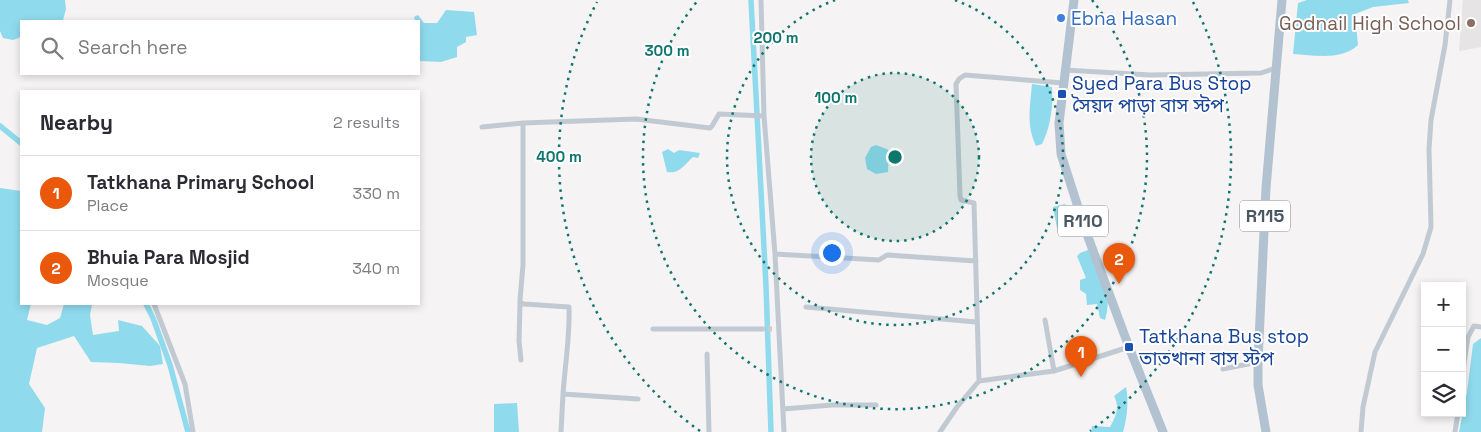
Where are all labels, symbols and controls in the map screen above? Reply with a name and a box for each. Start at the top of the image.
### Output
place label: Ebna Hasan [1071,6,1177,31]
place label: Godnail High School [1279,11,1461,36]
marker: Ebna Hasan [1055,12,1067,24]
marker: Godnail High School [1465,17,1477,29]
search box [20,20,420,75]
text: 200 m [754,28,798,47]
icon: search [38,34,66,62]
text: Search here [78,35,188,60]
text: 300 m [644,41,690,60]
place label: Syed Para Bus Stop সৈয়দ পাড়া বাস স্টপ [1071,71,1252,118]
text: 100 m [815,88,857,107]
marker: Syed Para Bus Stop সৈয়দ পাড়া বাস স্টপ [1056,88,1068,100]
text: Nearby [40,109,113,136]
text: 2 results [333,112,400,133]
text: 400 m [536,147,582,166]
centre of rings [886,148,904,166]
text: Tatkhana Primary School [87,170,314,195]
text: 1 [52,183,60,204]
text: 330 m [353,183,400,204]
text: Place [87,195,129,216]
road number: R115 [1240,200,1290,232]
road number: R110 [1058,206,1108,237]
your location [819,240,845,266]
pin: 2 [1103,243,1135,284]
text: Bhuia Para Mosjid [87,245,250,270]
text: 2 [51,258,61,279]
text: 340 m [352,258,400,279]
text: Mosque [87,270,149,291]
map controls [1421,282,1466,417]
button: + [1421,282,1466,327]
place label: Tatkhana Bus stop তাতখানা বাস স্টপ [1138,324,1309,371]
button: − [1421,327,1466,372]
pin: 1 [1065,336,1097,377]
marker: Tatkhana Bus stop তাতখানা বাস স্টপ [1123,341,1135,353]
button: layers [1421,372,1466,417]

